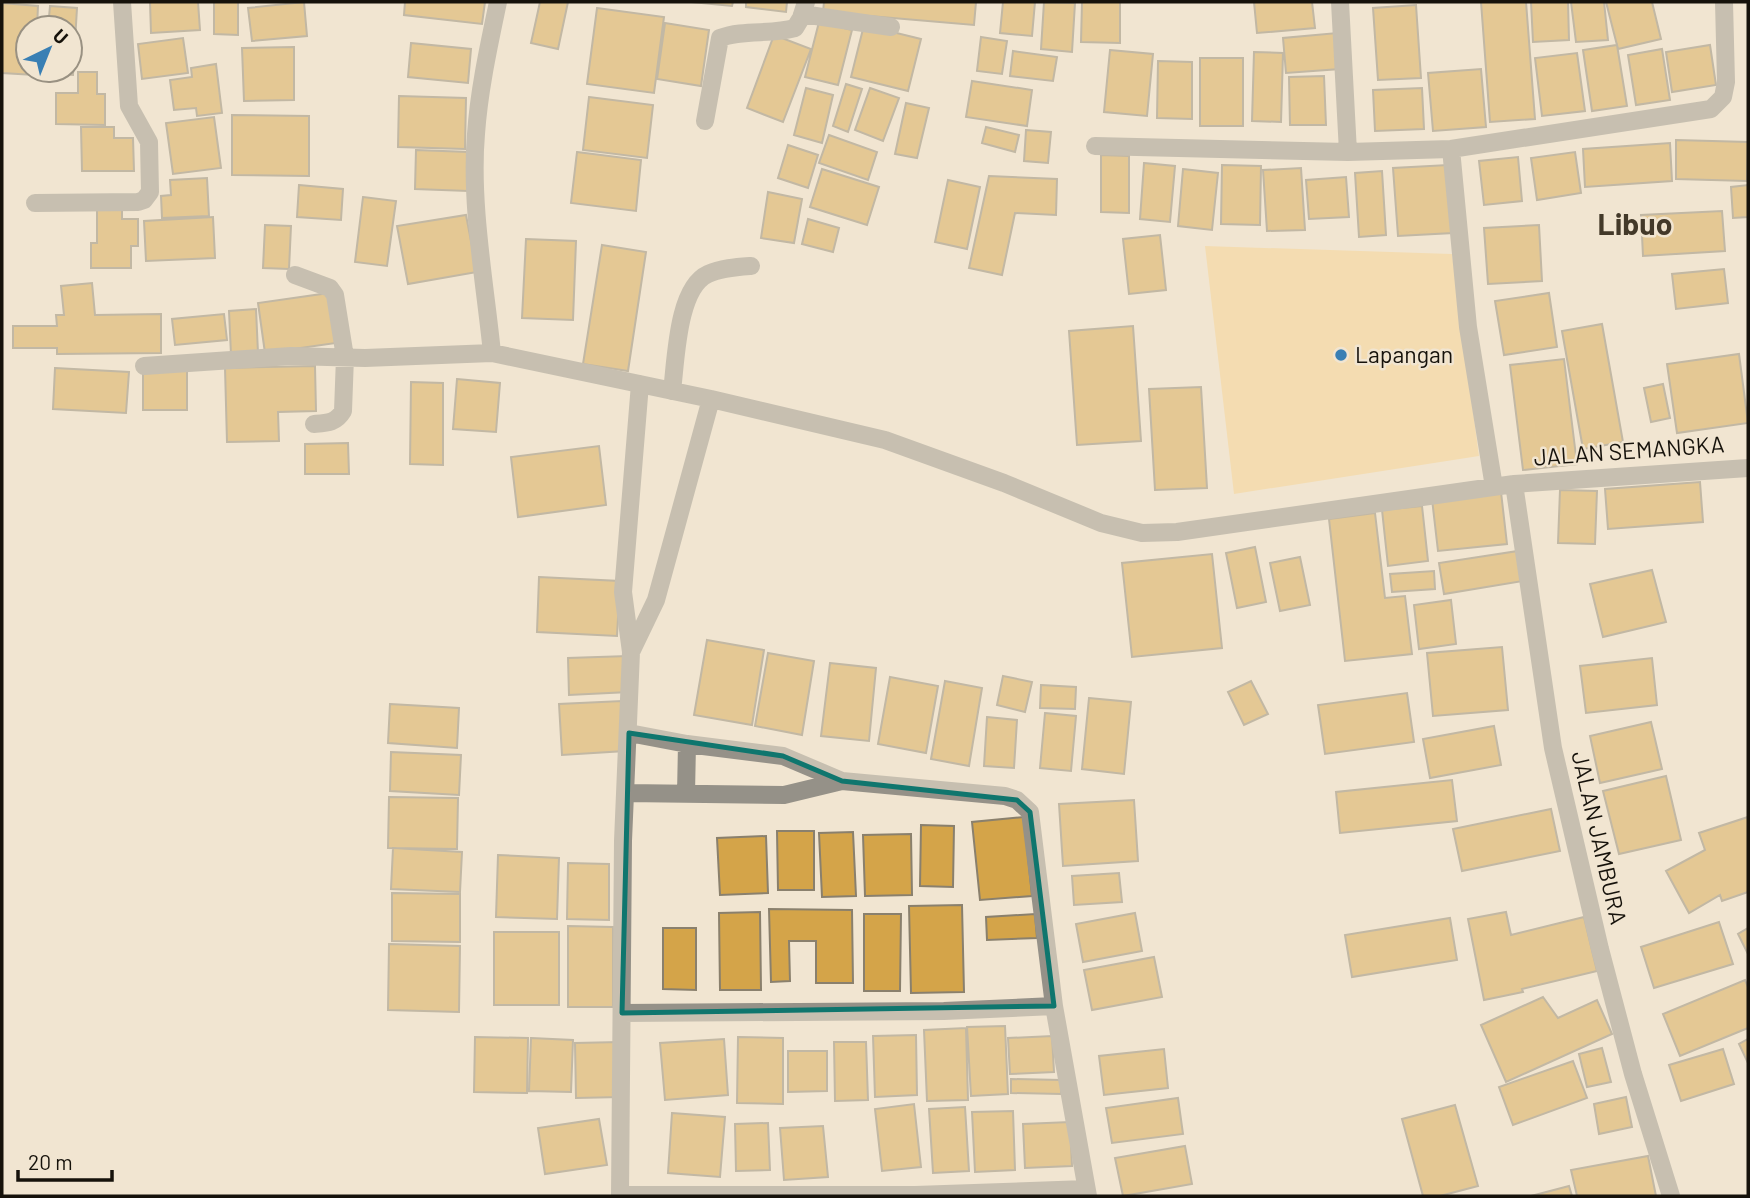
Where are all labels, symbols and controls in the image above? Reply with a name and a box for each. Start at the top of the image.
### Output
north arrow [14,14,84,84]
text: U [49,24,73,49]
district label: Libuo [1598,205,1672,241]
place label: Lapangan [1355,340,1453,368]
marker: Lapangan [1333,347,1349,363]
street label: JALAN SEMANGKA [1533,429,1725,471]
street label: JALAN JAMBURA [1566,748,1634,927]
scale bar [18,1138,112,1182]
text: 20 m [28,1149,73,1174]

